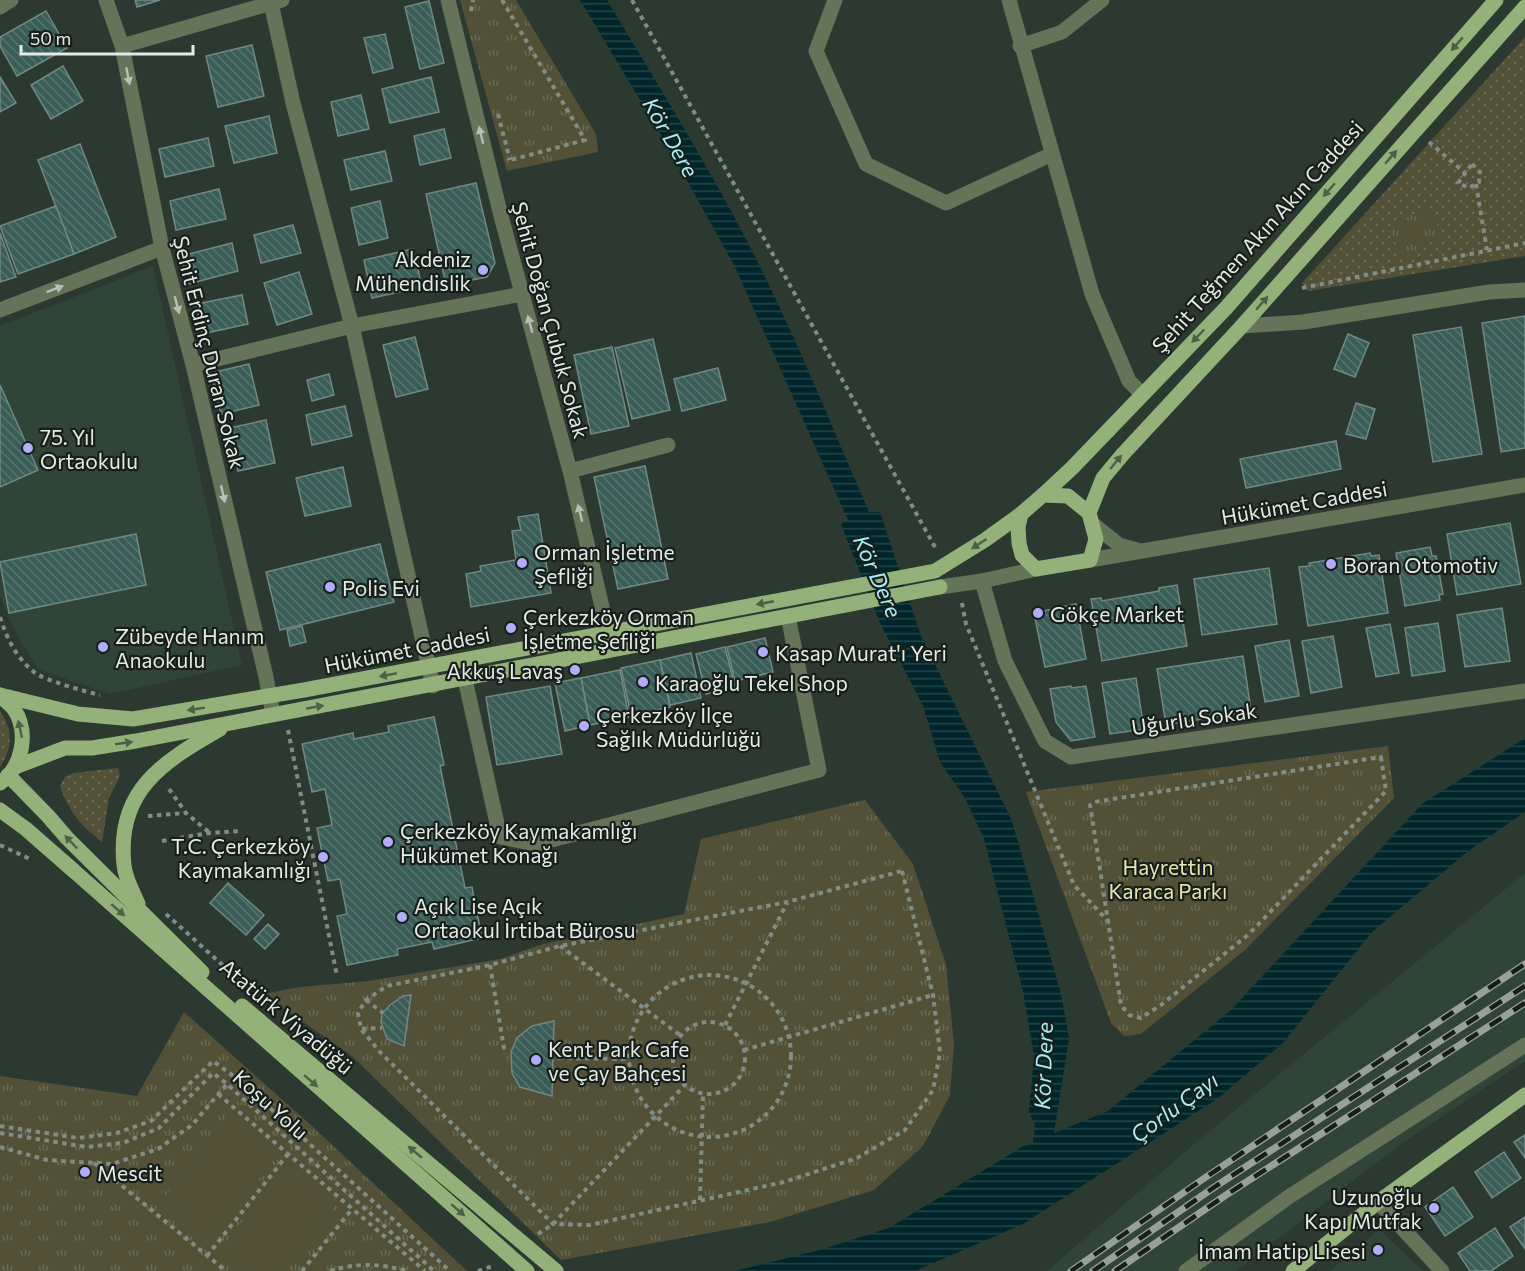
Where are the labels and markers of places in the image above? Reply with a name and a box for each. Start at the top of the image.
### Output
place label: Akdeniz Mühendislik [355,246,471,295]
marker: Akdeniz Mühendislik [476,263,490,277]
place label: 75. Yıl Ortaokulu [40,424,138,473]
marker: 75. Yıl Ortaokulu [21,441,35,455]
place label: Orman İşletme Şefliği [534,539,675,588]
place label: Boran Otomotiv [1343,552,1498,577]
marker: Orman İşletme Şefliği [515,556,529,570]
marker: Boran Otomotiv [1324,557,1338,571]
place label: Polis Evi [342,575,420,600]
marker: Polis Evi [323,580,337,594]
place label: Gökçe Market [1050,601,1184,626]
place label: Çerkezköy Orman İşletme Şefliği [523,604,694,653]
marker: Gökçe Market [1031,606,1045,620]
marker: Çerkezköy Orman İşletme Şefliği [504,621,518,635]
place label: Zübeyde Hanım Anaokulu [115,623,264,672]
marker: Zübeyde Hanım Anaokulu [96,640,110,654]
place label: Kasap Murat'ı Yeri [775,640,947,665]
marker: Kasap Murat'ı Yeri [756,645,770,659]
place label: Akkuş Lavaş [447,658,563,683]
marker: Akkuş Lavaş [568,663,582,677]
place label: Karaoğlu Tekel Shop [655,670,848,695]
marker: Karaoğlu Tekel Shop [636,675,650,689]
place label: Çerkezköy İlçe Sağlık Müdürlüğü [596,702,761,751]
marker: Çerkezköy İlçe Sağlık Müdürlüğü [577,719,591,733]
place label: Çerkezköy Kaymakamlığı Hükümet Konağı [400,818,637,867]
place label: T.C. Çerkezköy Kaymakamlığı [171,833,311,882]
marker: Çerkezköy Kaymakamlığı Hükümet Konağı [381,835,395,849]
marker: T.C. Çerkezköy Kaymakamlığı [316,850,330,864]
place label: Açık Lise Açık Ortaokul İrtibat Bürosu [414,893,635,942]
marker: Açık Lise Açık Ortaokul İrtibat Bürosu [395,910,409,924]
place label: Kent Park Cafe ve Çay Bahçesi [548,1036,689,1085]
marker: Kent Park Cafe ve Çay Bahçesi [529,1053,543,1067]
place label: Mescit [97,1160,162,1185]
marker: Mescit [78,1165,92,1179]
place label: Uzunoğlu Kapı Mutfak [1304,1184,1422,1233]
marker: Uzunoğlu Kapı Mutfak [1427,1201,1441,1215]
place label: İmam Hatip Lisesi [1198,1238,1366,1263]
marker: İmam Hatip Lisesi [1371,1243,1385,1257]

